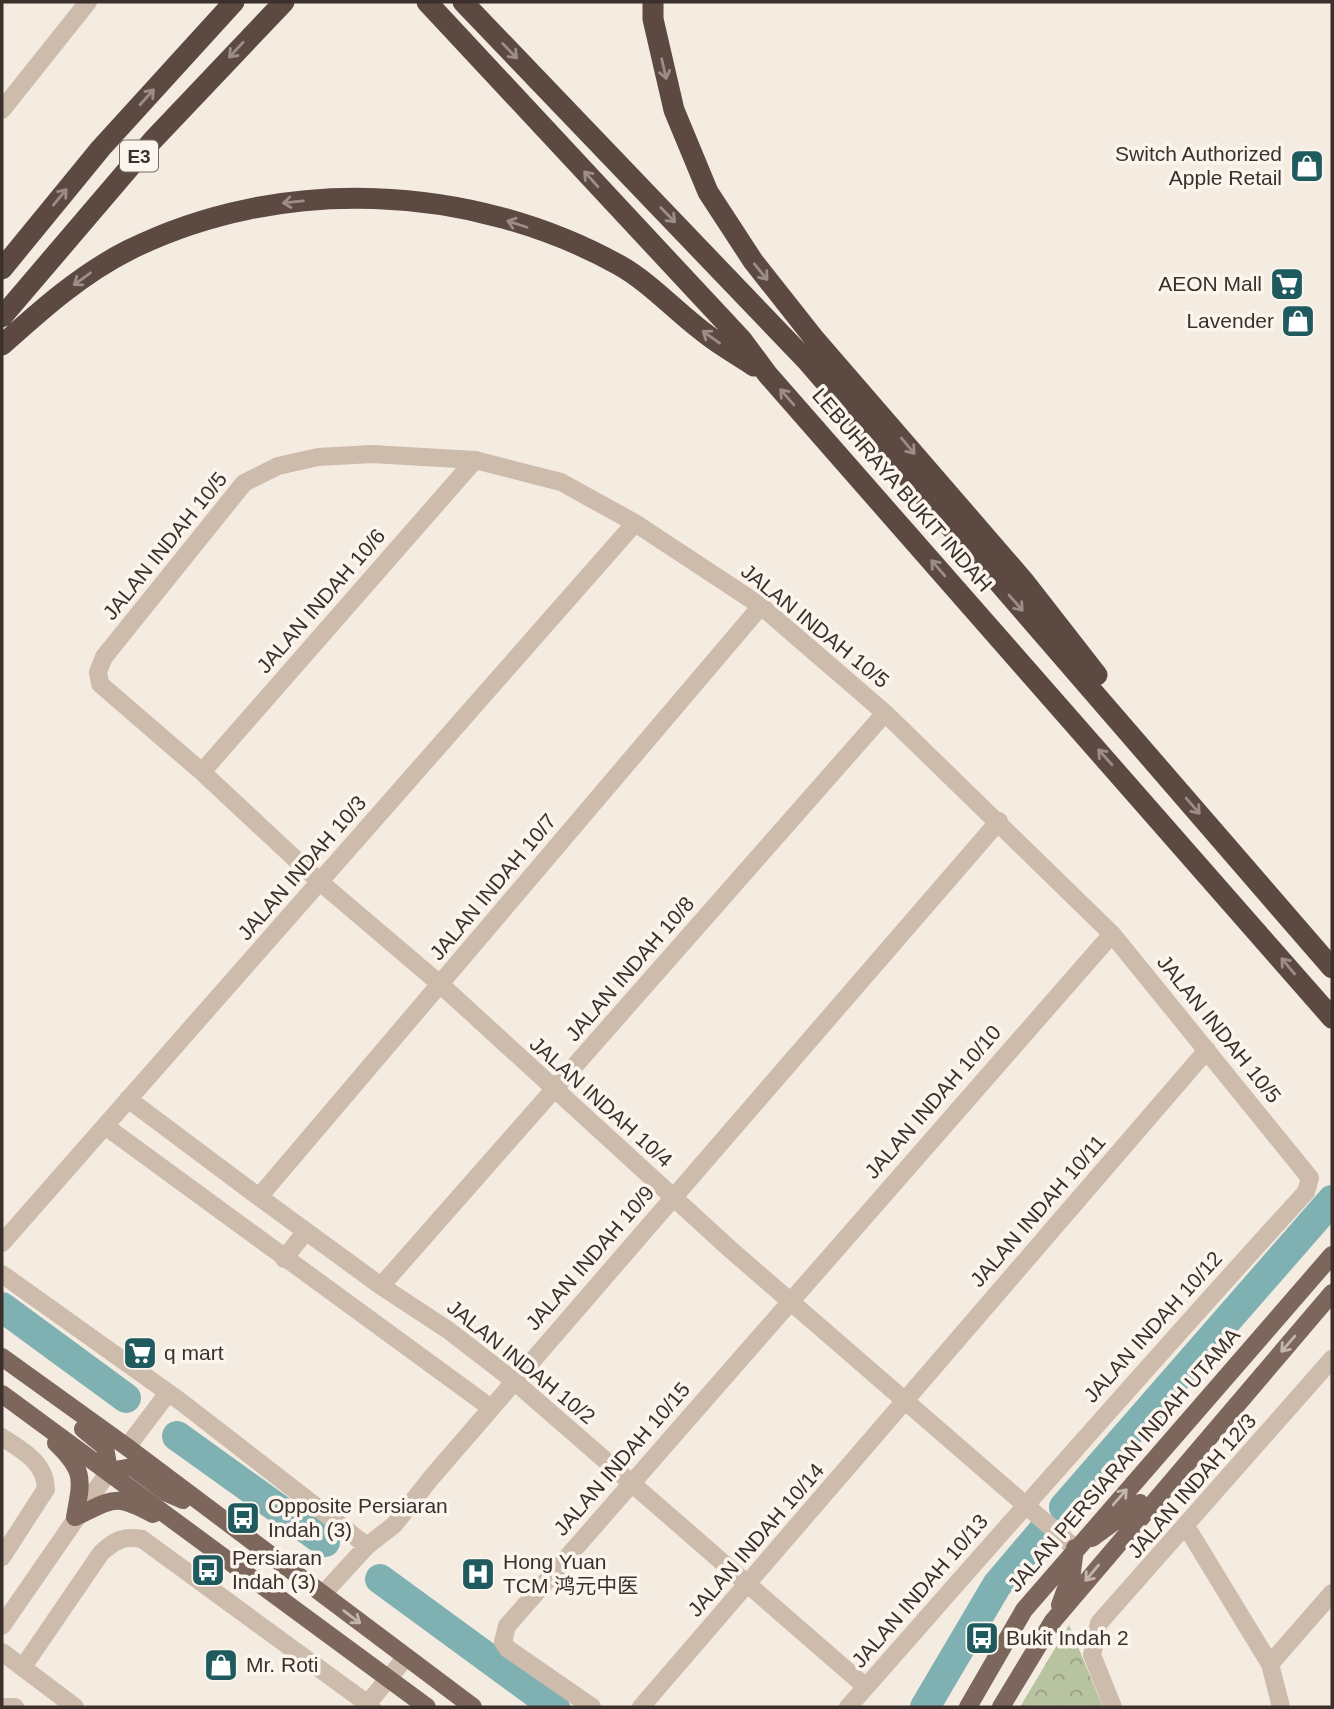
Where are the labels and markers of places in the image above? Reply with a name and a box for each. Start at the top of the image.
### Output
place label: Switch Authorized Apple Retail [1115,142,1282,189]
shop icon: Switch Authorized Apple Retail [1288,147,1326,185]
supermarket icon: AEON Mall [1268,265,1306,303]
place label: AEON Mall [1158,272,1262,295]
shop icon: Lavender [1279,302,1317,340]
place label: Lavender [1186,309,1274,332]
supermarket icon: q mart [121,1334,159,1372]
place label: q mart [164,1341,224,1364]
place label: Opposite Persiaran Indah (3) [268,1494,448,1541]
bus stop icon: Opposite Persiaran Indah (3) [224,1499,262,1537]
place label: Persiaran Indah (3) [232,1546,322,1593]
place label: Hong Yuan TCM 鸿元中医 [503,1550,638,1597]
bus stop icon: Persiaran Indah (3) [189,1551,227,1589]
hospital icon: Hong Yuan TCM 鸿元中医 [459,1555,497,1593]
bus stop icon: Bukit Indah 2 [963,1619,1001,1657]
place label: Bukit Indah 2 [1006,1626,1129,1649]
shop icon: Mr. Roti [202,1646,240,1684]
place label: Mr. Roti [246,1653,318,1676]

